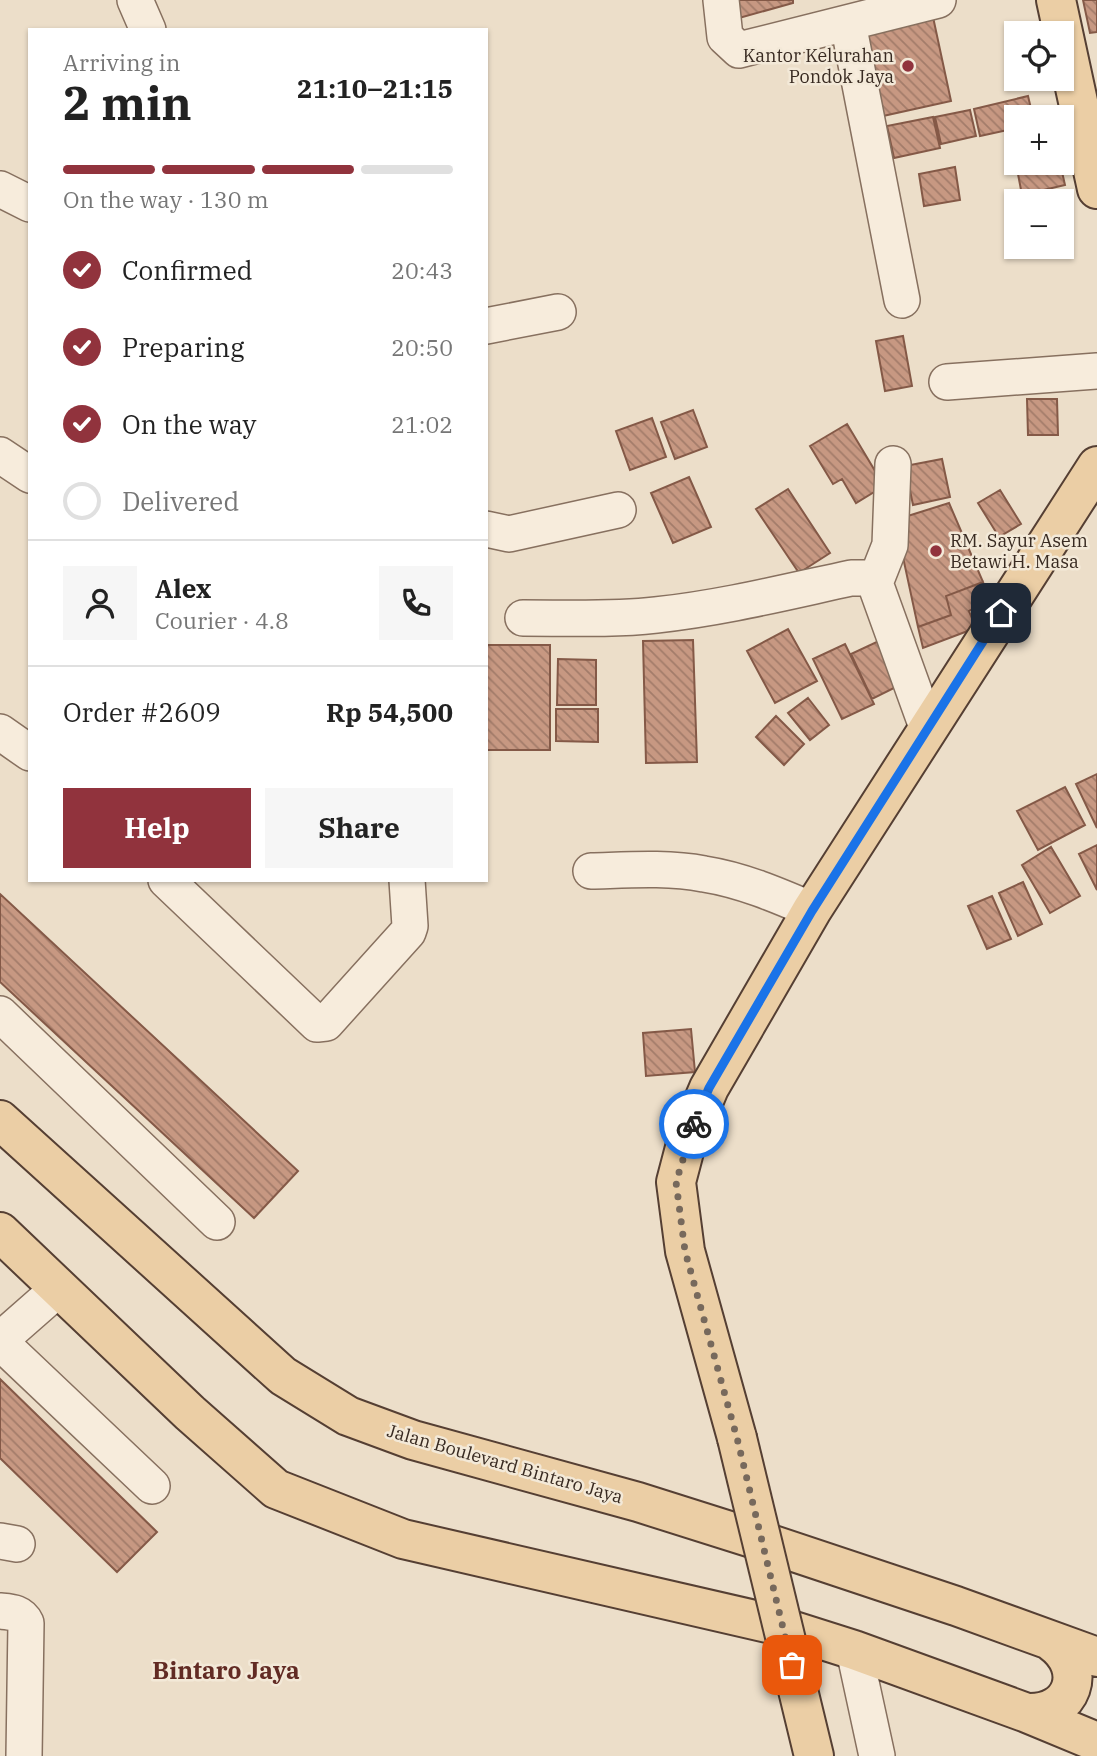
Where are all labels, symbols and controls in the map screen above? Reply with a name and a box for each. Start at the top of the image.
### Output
map controls [1004,21,1074,259]
button: locate [1004,21,1074,91]
place label: Kantor Kelurahan Pondok Jaya [743,44,894,88]
text: Arriving in [63,47,180,77]
marker: Kantor Kelurahan Pondok Jaya [900,58,916,74]
text: 21:10–21:15 [297,71,453,105]
text: 2 min [63,73,192,133]
button: + [1004,105,1074,175]
text: On the way · 130 m [63,184,269,214]
button: − [1004,189,1074,259]
icon: check [63,251,101,289]
text: Confirmed [122,253,253,287]
text: 20:43 [391,255,453,285]
icon: check [63,328,101,366]
text: Preparing [122,330,244,364]
text: 20:50 [391,332,453,362]
icon: check [63,405,101,443]
text: On the way [122,407,256,441]
text: 21:02 [391,409,453,439]
text: Delivered [122,484,239,518]
place label: RM. Sayur Asem Betawi H. Masa [950,529,1088,573]
marker: RM. Sayur Asem Betawi H. Masa [928,543,944,559]
button: person [63,566,137,640]
button: phone [379,566,453,640]
text: Alex [155,571,211,605]
pin [971,583,1031,643]
icon: home [982,594,1020,632]
text: Courier · 4.8 [155,605,289,635]
text: Order #2609 [63,695,221,729]
text: Rp 54,500 [326,695,453,729]
button: Help [63,788,251,868]
button: Share [265,788,453,868]
courier [659,1089,729,1159]
icon: bike [675,1105,713,1143]
street label: Jalan Boulevard Bintaro Jaya [385,1419,626,1508]
pin [762,1635,822,1695]
icon: bag [773,1646,811,1684]
district label: Bintaro Jaya [152,1654,300,1686]

